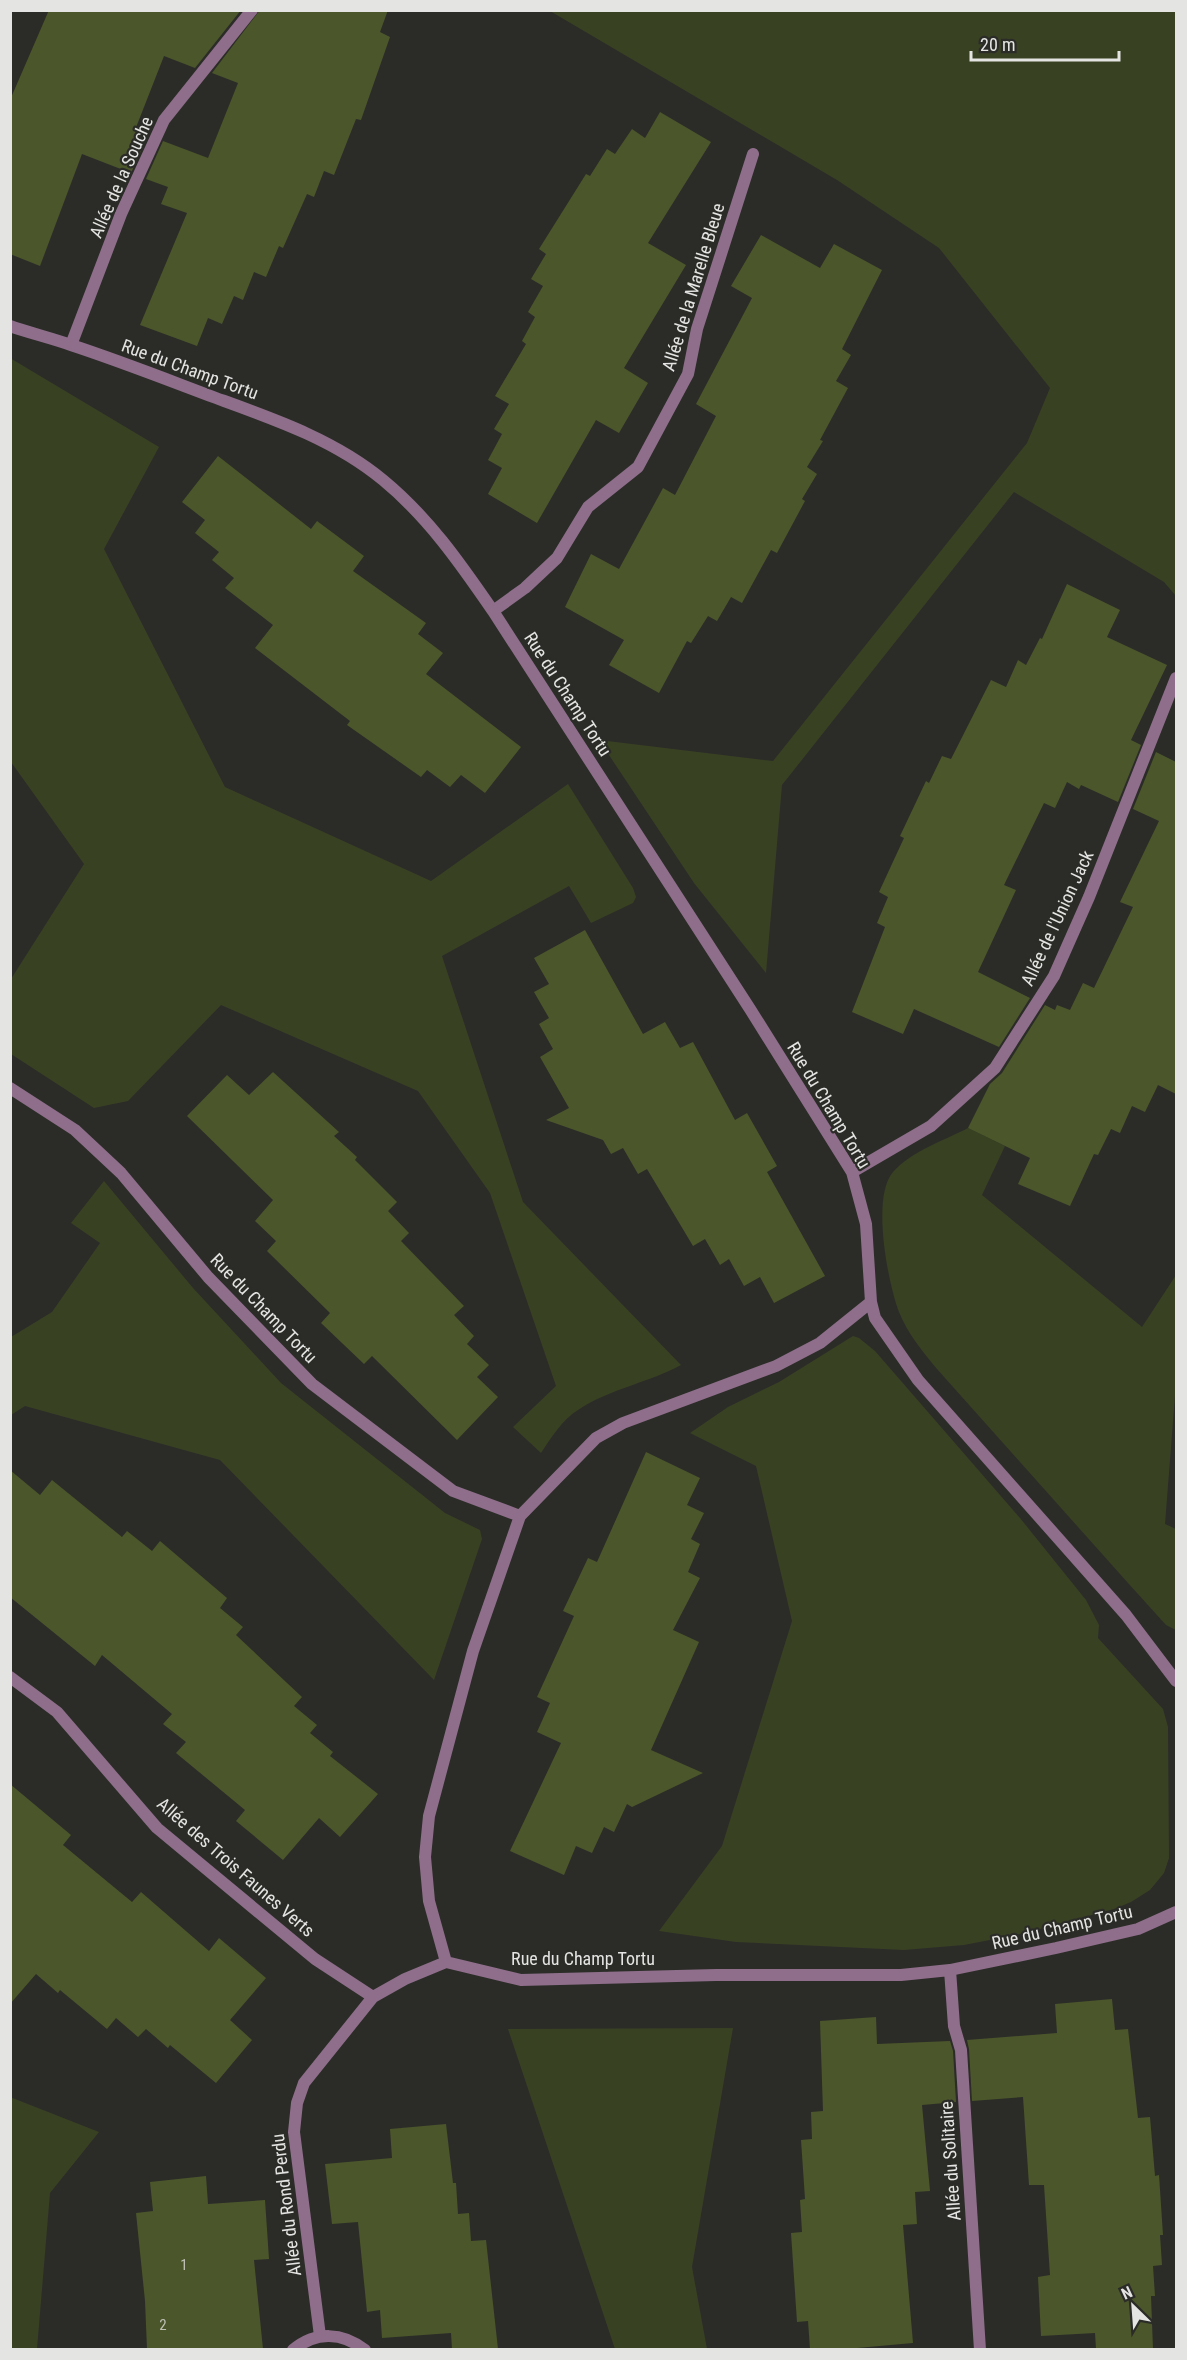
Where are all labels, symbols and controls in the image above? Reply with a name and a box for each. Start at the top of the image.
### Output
scale bar [971,24,1120,62]
text: 20 m [980,34,1015,55]
street label: Allée de la Souche [85,113,157,241]
street label: Allée de la Marelle Bleue [657,201,729,373]
street label: Rue du Champ Tortu [119,335,261,403]
street label: Rue du Champ Tortu [520,628,616,760]
street label: Allée de l'Union Jack [1016,847,1098,989]
street label: Rue du Champ Tortu [783,1038,875,1172]
street label: Rue du Champ Tortu [206,1249,322,1367]
street label: Allée des Trois Faunes Verts [153,1793,319,1941]
street label: Rue du Champ Tortu [990,1901,1134,1953]
street label: Rue du Champ Tortu [511,1948,655,1969]
street label: Allée du Solitaire [935,2100,965,2222]
street label: Allée du Rond Perdu [267,2133,305,2277]
house number: 1 [180,2256,188,2274]
north arrow [1103,2276,1163,2336]
text: N [1118,2282,1135,2304]
house number: 2 [159,2316,167,2334]

